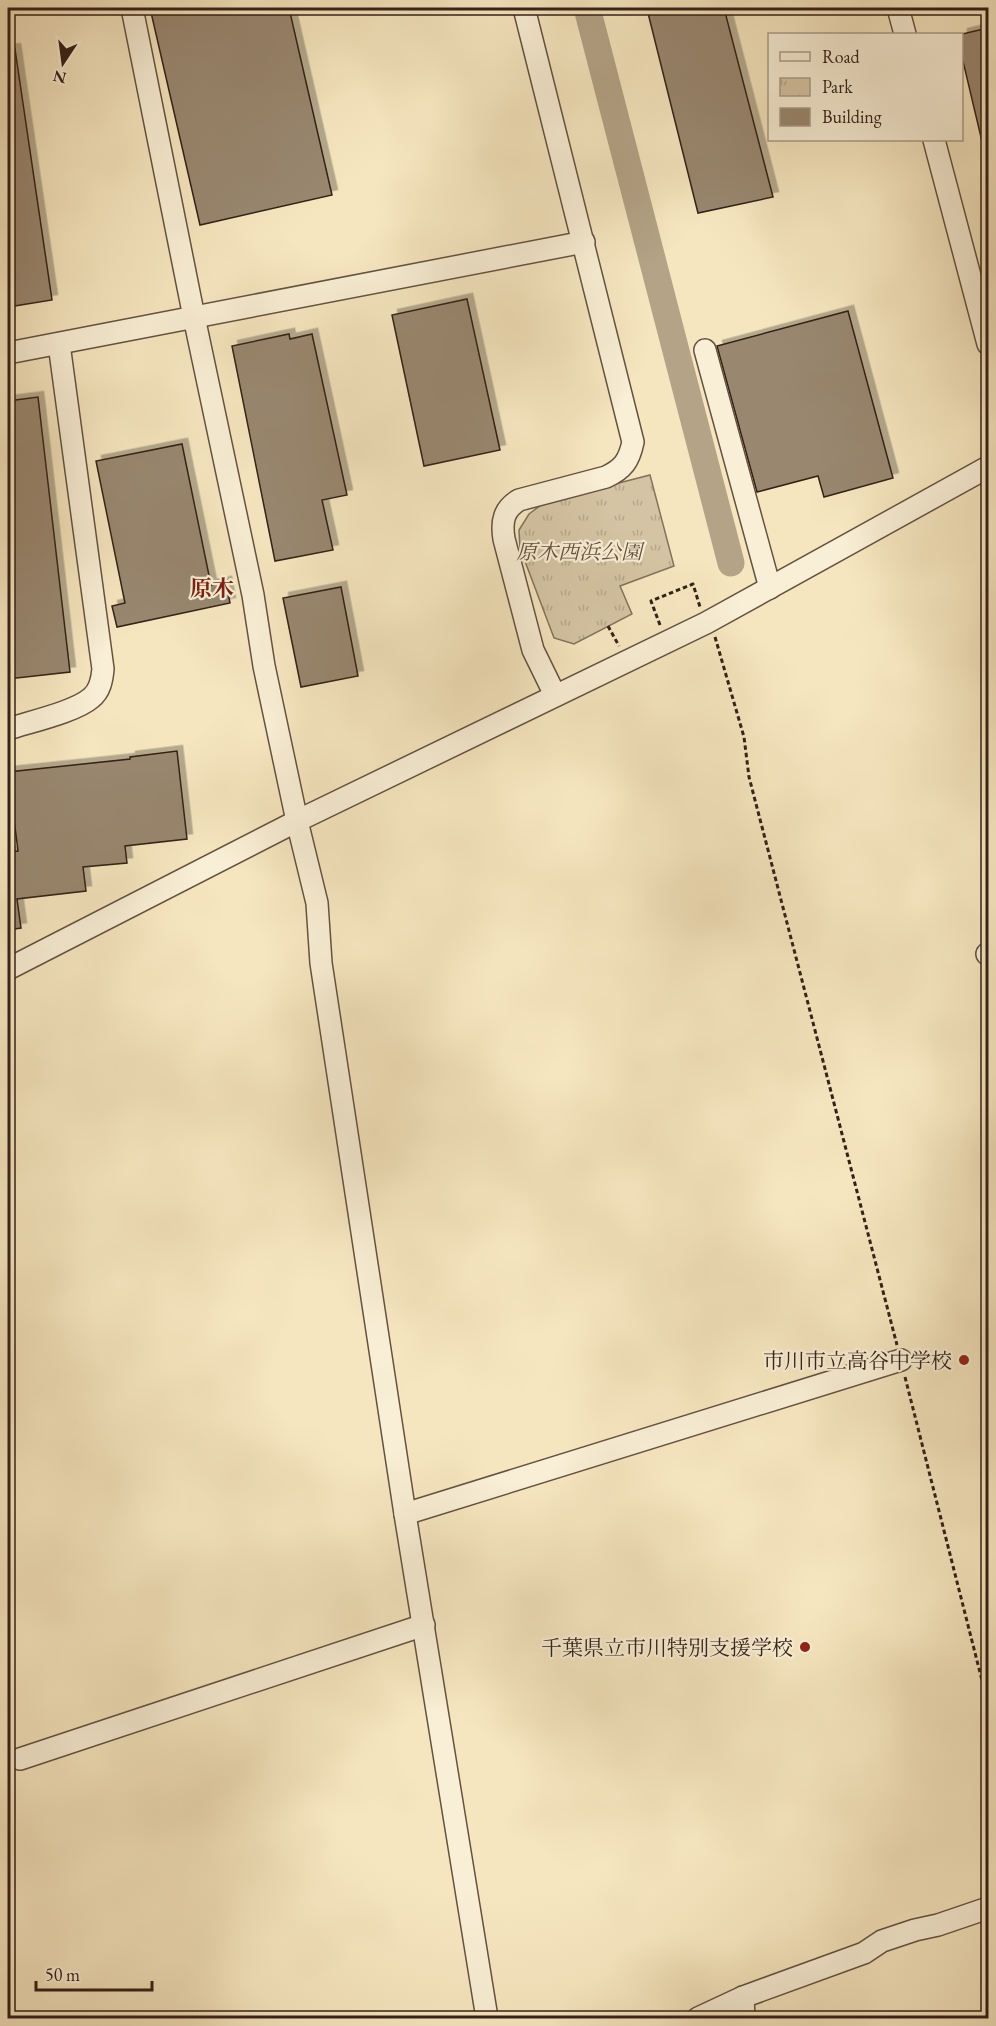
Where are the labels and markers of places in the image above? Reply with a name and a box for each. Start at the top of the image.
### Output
place label: 市川市立高谷中学校 [763,1347,952,1374]
marker: 市川市立高谷中学校 [957,1353,971,1367]
place label: 千葉県立市川特別支援学校 [541,1634,793,1661]
marker: 千葉県立市川特別支援学校 [798,1640,812,1654]

